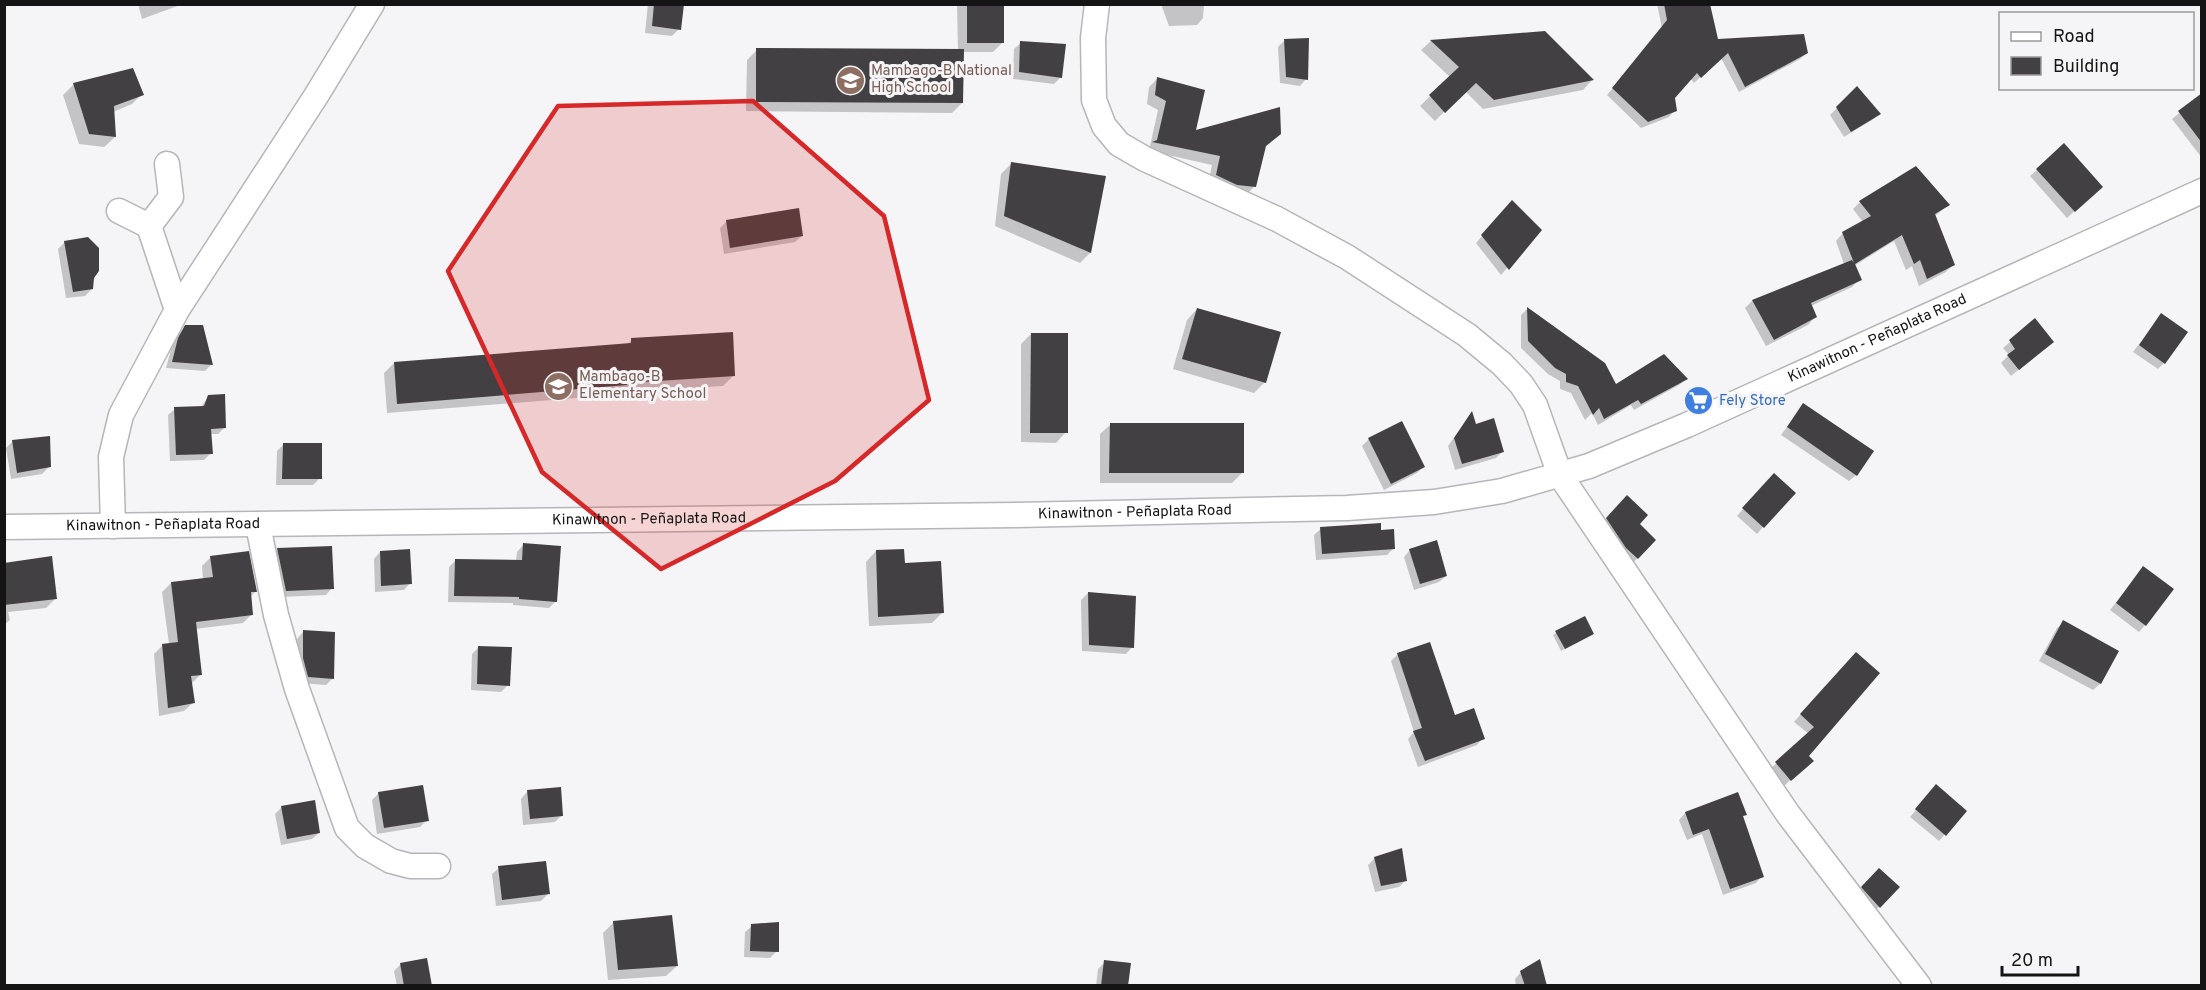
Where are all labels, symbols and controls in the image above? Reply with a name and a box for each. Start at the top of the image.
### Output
legend [1999,12,2194,90]
text: Road [2053,26,2095,49]
text: Building [2053,56,2119,79]
place label: Mambago-B National High School [871,62,1012,98]
school or university icon: Mambago-B National High School [834,64,866,96]
street label: Kinawitnon - Peñaplata Road [1785,290,1970,387]
place label: Mambago-B Elementary School [579,368,706,404]
school or university icon: Mambago-B Elementary School [542,370,574,402]
supermarket icon: Fely Store [1682,385,1714,417]
place label: Fely Store [1719,392,1786,411]
street label: Kinawitnon - Peñaplata Road [1038,501,1232,524]
street label: Kinawitnon - Peñaplata Road [552,509,746,530]
street label: Kinawitnon - Peñaplata Road [66,514,260,536]
scale bar [2002,939,2078,977]
text: 20 m [2011,950,2053,973]

